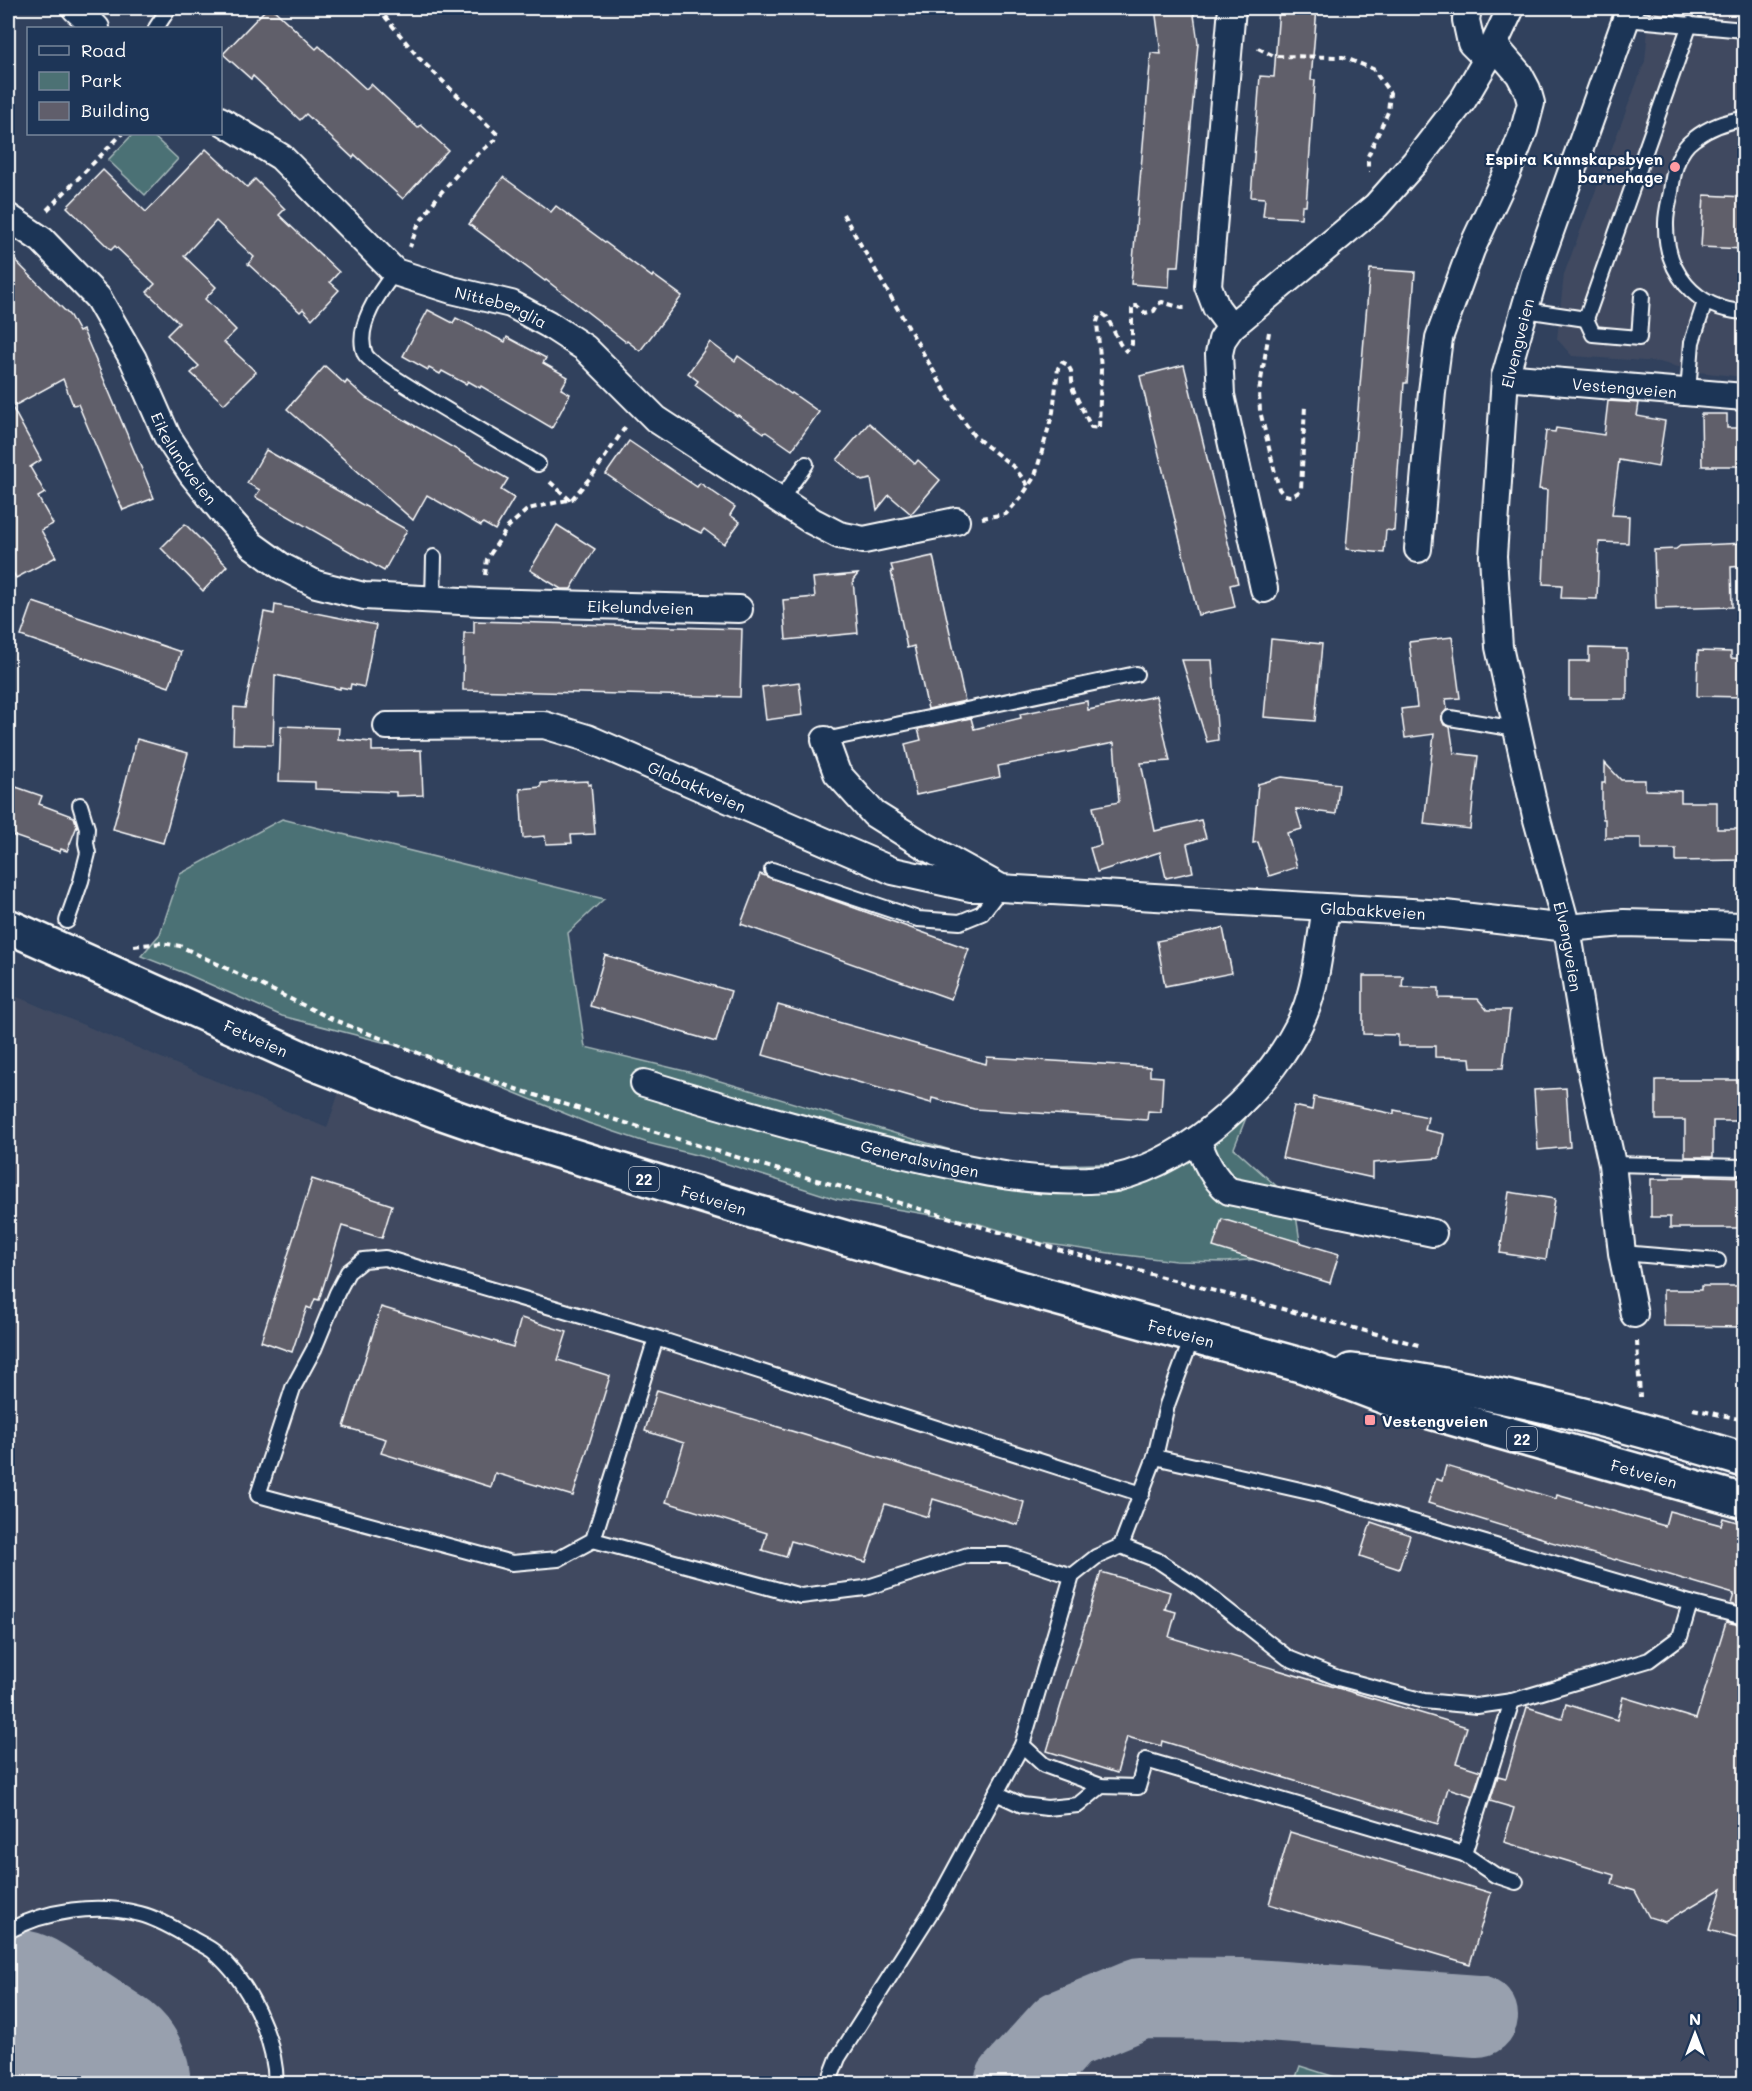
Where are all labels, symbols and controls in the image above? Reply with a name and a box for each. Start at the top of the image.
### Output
legend [27,27,222,135]
text: Road [81,38,126,62]
text: Park [81,68,122,92]
text: Building [81,98,149,122]
place label: Espira Kunnskapsbyen barnehage [1485,148,1663,187]
marker: Espira Kunnskapsbyen barnehage [1668,160,1682,174]
street label: Nitteberglia [453,281,551,332]
street label: Elvengveien [1496,296,1538,390]
street label: Vestengveien [1571,372,1678,402]
street label: Eikelundveien [147,409,222,508]
street label: Eikelundveien [587,594,694,618]
street label: Glabakkveien [645,755,749,816]
street label: Glabakkveien [1320,896,1426,923]
street label: Elvengveien [1550,899,1588,993]
street label: Fetveien [221,1014,291,1061]
street label: Generalsvingen [859,1134,981,1181]
road number: 22 [629,1167,659,1191]
street label: Fetveien [678,1179,749,1219]
street label: Fetveien [1146,1313,1217,1351]
place label: Vestengveien [1382,1410,1488,1431]
marker: Vestengveien [1363,1413,1377,1427]
road number: 22 [1507,1427,1537,1451]
street label: Fetveien [1609,1453,1680,1492]
north arrow [1665,2004,1725,2064]
text: N [1689,2008,1701,2029]

